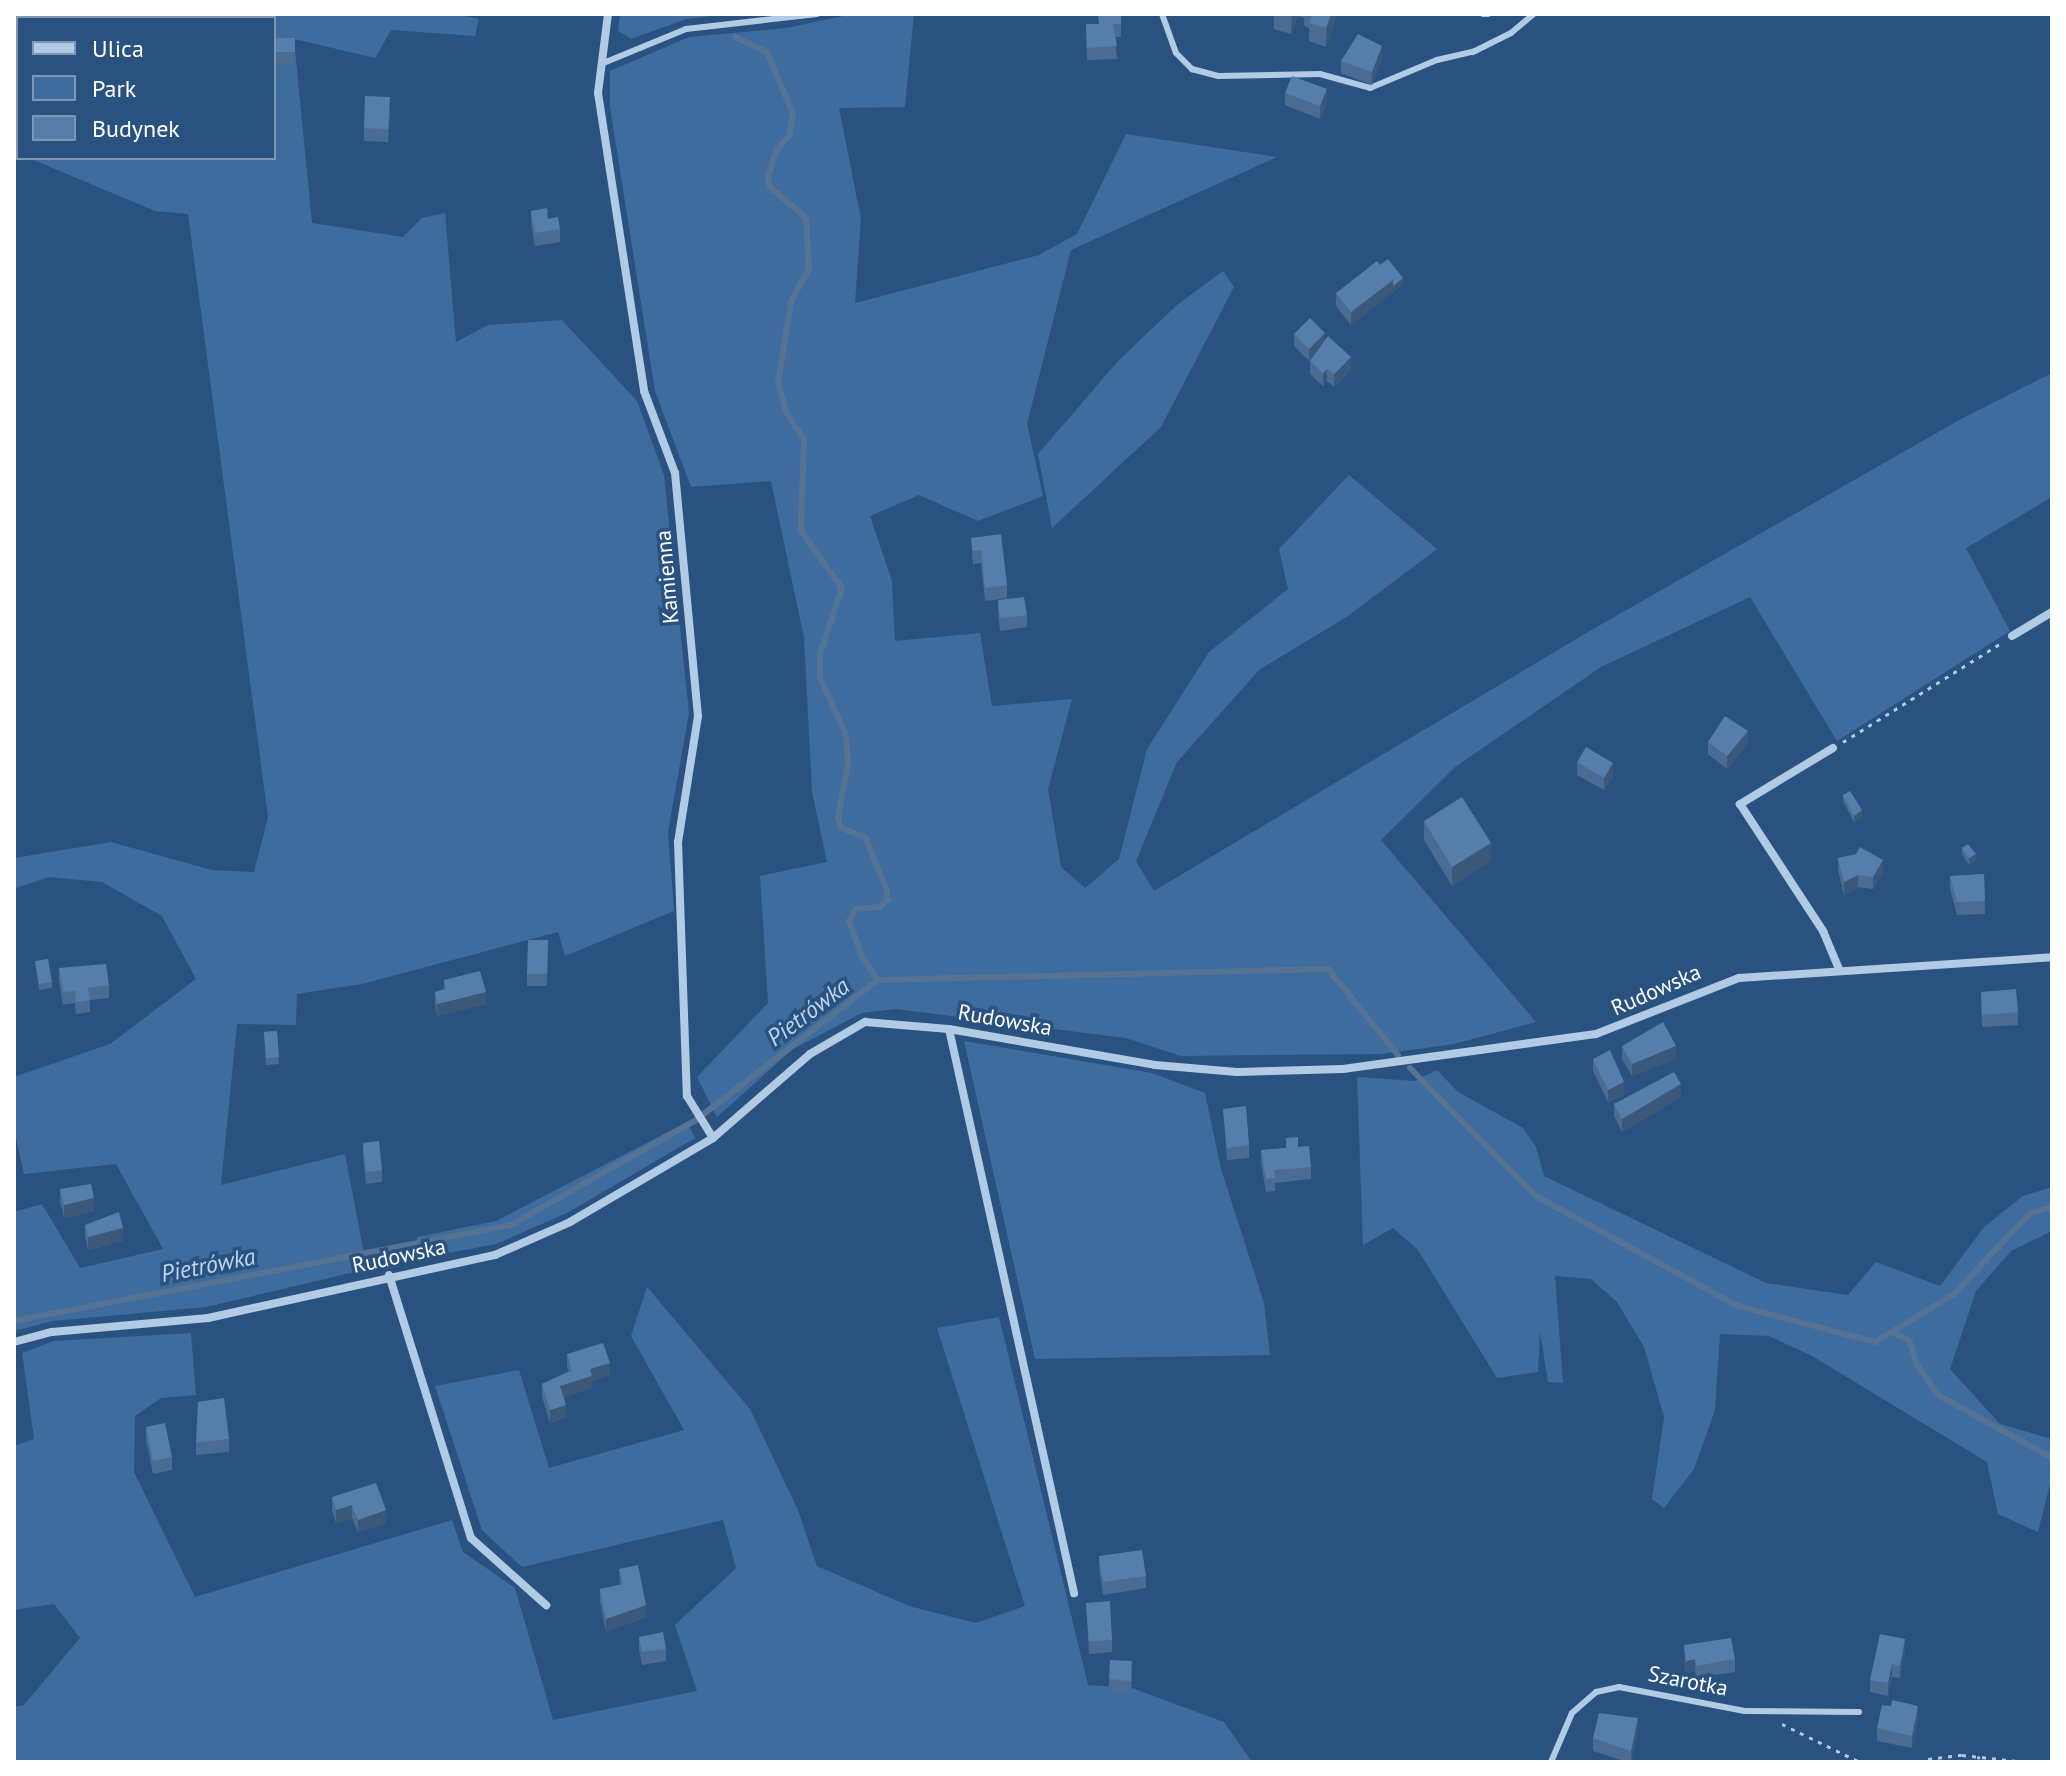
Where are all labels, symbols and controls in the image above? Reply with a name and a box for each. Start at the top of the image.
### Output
legend [16,16,276,160]
text: Ulica [92,33,144,64]
text: Park [92,73,136,104]
text: Budynek [92,113,180,144]
street label: Kamienna [650,529,684,625]
street label: Rudowska [1607,959,1705,1021]
water label: Pietrówka [761,972,855,1052]
street label: Rudowska [956,999,1054,1041]
street label: Rudowska [350,1233,448,1279]
water label: Pietrówka [158,1242,258,1288]
street label: Szarotka [1646,1660,1730,1702]

